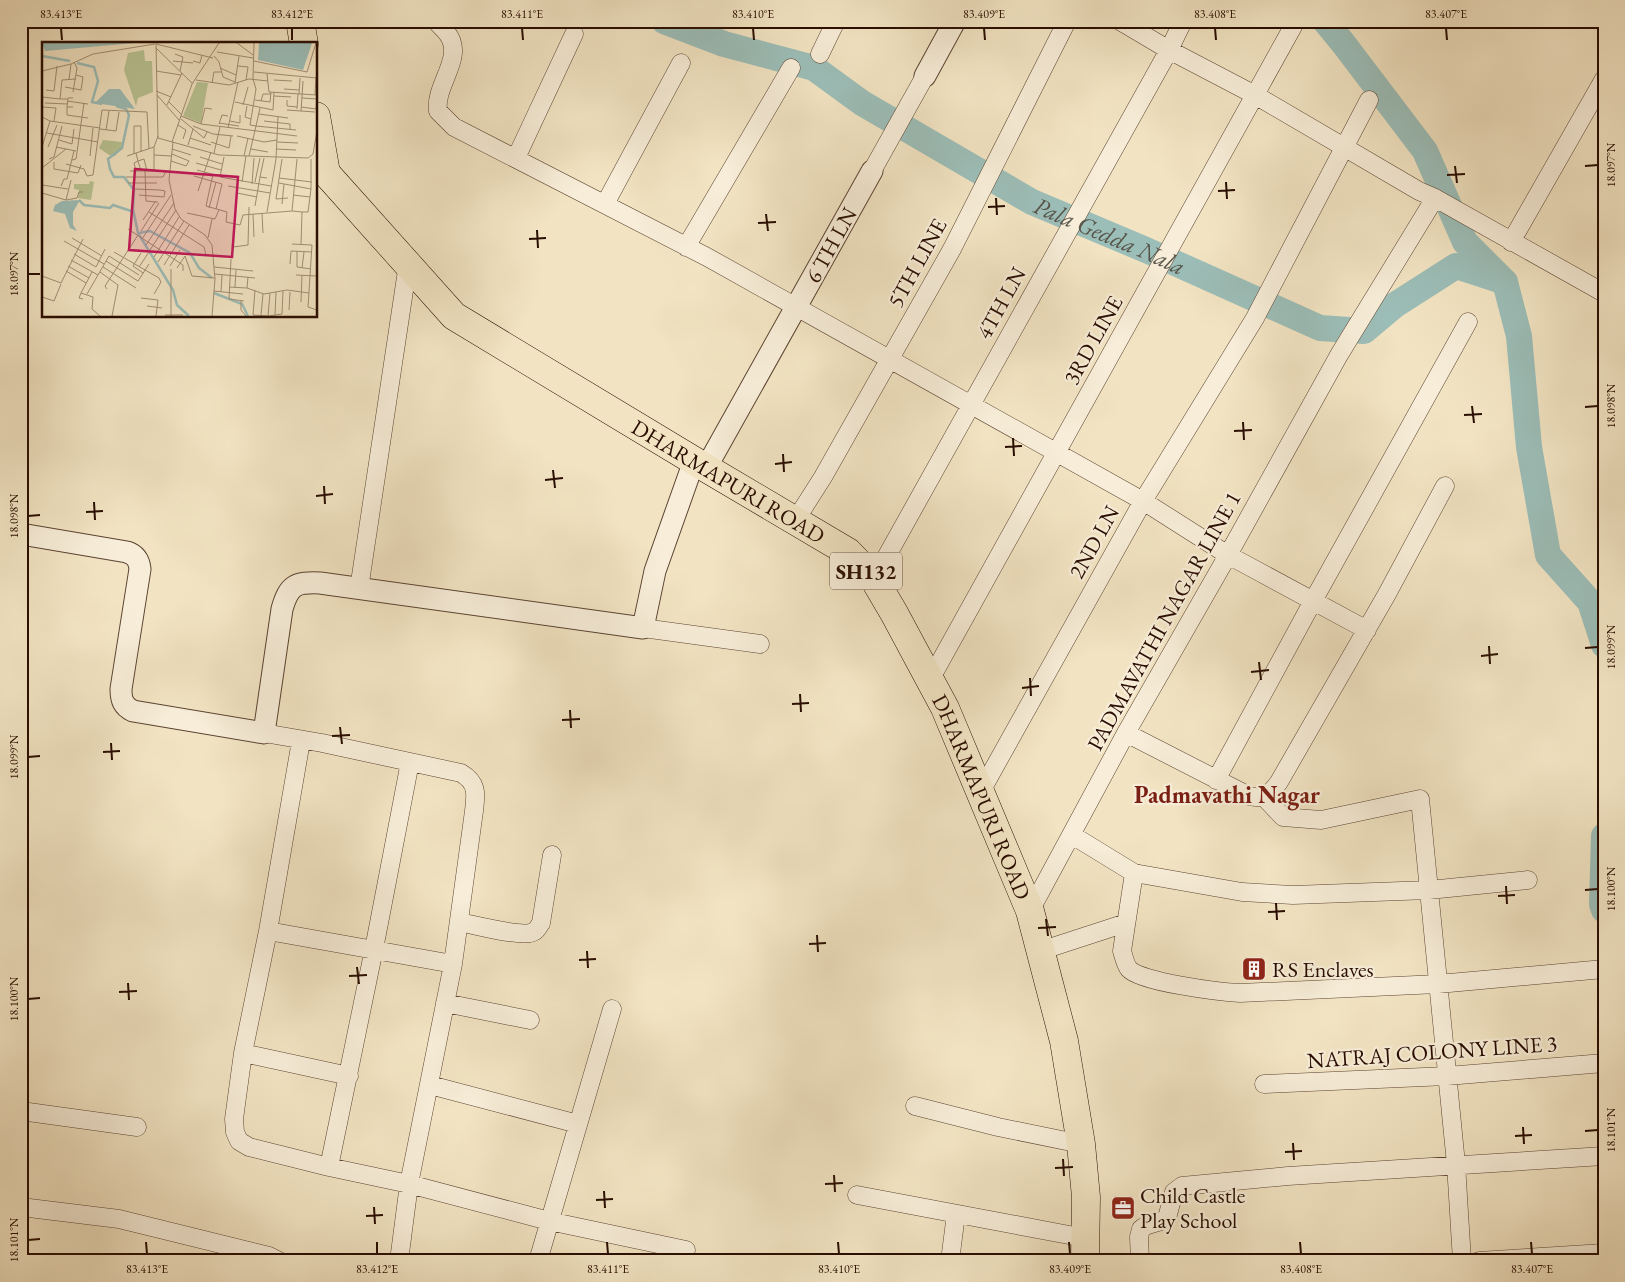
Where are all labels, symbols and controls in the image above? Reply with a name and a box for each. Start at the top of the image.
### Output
text: 83.413°E [40,6,82,22]
text: 83.412°E [271,6,313,22]
text: 83.411°E [501,6,543,22]
text: 83.410°E [732,6,774,22]
text: 83.409°E [963,6,1005,22]
text: 83.408°E [1194,6,1236,22]
text: 83.407°E [1425,6,1467,22]
inset map [42,42,318,318]
text: 18.097°N [1603,142,1619,187]
water label: Pala Gedda Nala [1029,189,1190,281]
street label: 6 TH LN [798,202,864,288]
street label: 5TH LINE [881,213,953,313]
text: 18.097°N [6,251,22,296]
street label: 4TH LN [969,261,1033,344]
street label: 3RD LINE [1057,290,1129,390]
text: 18.098°N [1603,383,1619,428]
street label: DHARMAPURI ROAD [626,412,830,550]
street label: PADMAVATHI NAGAR LINE 1 [1081,486,1247,756]
text: 18.098°N [6,493,22,538]
street label: 2ND LN [1062,500,1126,584]
road number: SH132 [830,552,902,590]
text: 18.099°N [1603,624,1619,669]
street label: DHARMAPURI ROAD [926,689,1038,904]
text: 18.099°N [6,734,22,779]
district label: Padmavathi Nagar [1134,779,1320,811]
text: 18.100°N [1603,866,1619,911]
place label: RS Enclaves [1272,955,1374,984]
building icon: RS Enclaves [1241,956,1267,982]
text: 18.100°N [6,976,22,1021]
street label: NATRAJ COLONY LINE 3 [1306,1029,1558,1075]
text: 18.101°N [1603,1107,1619,1152]
place label: Child Castle Play School [1140,1181,1246,1235]
office icon: Child Castle Play School [1110,1195,1136,1221]
text: 18.101°N [6,1217,22,1262]
text: 83.413°E [126,1261,168,1277]
text: 83.412°E [356,1261,398,1277]
text: 83.411°E [587,1261,629,1277]
text: 83.410°E [818,1261,860,1277]
text: 83.409°E [1049,1261,1091,1277]
text: 83.408°E [1280,1261,1322,1277]
text: 83.407°E [1511,1261,1553,1277]

